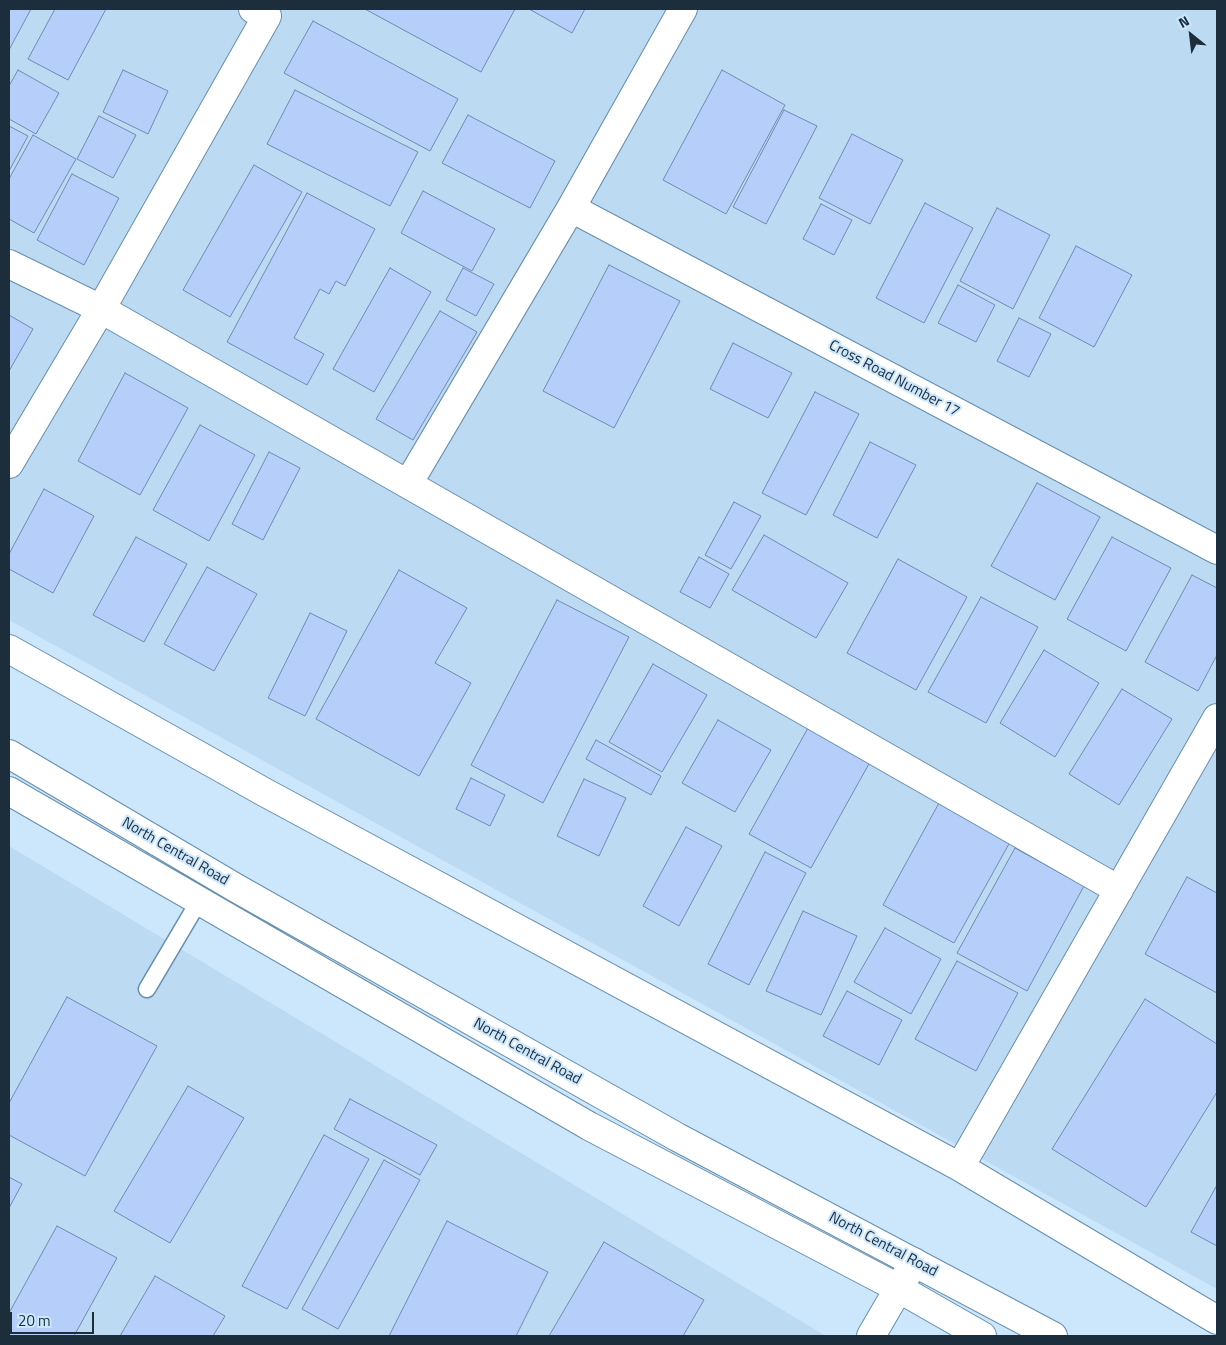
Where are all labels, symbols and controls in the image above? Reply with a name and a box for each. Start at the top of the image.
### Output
north arrow [1166,10,1216,60]
text: N [1174,10,1193,33]
street label: Cross Road Number 17 [826,337,962,421]
street label: North Central Road [118,814,232,890]
street label: North Central Road [470,1015,584,1089]
street label: North Central Road [826,1209,940,1281]
scale bar [12,1302,96,1334]
text: 20 m [18,1309,51,1332]

